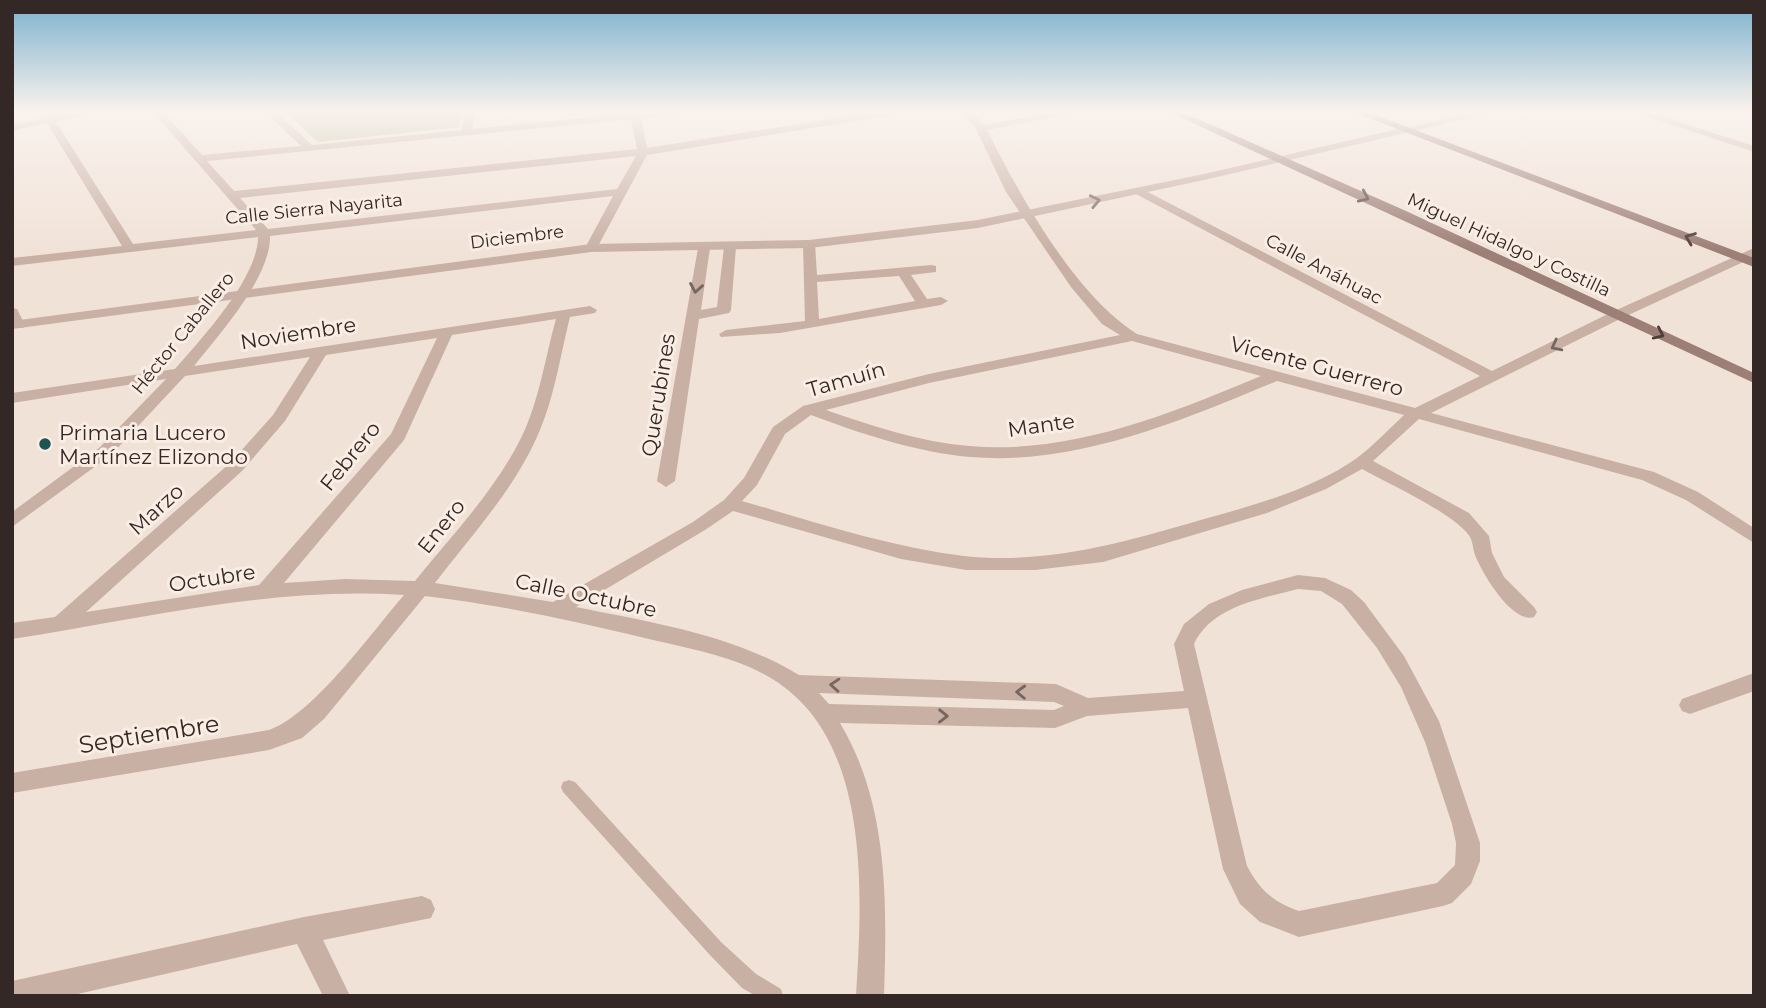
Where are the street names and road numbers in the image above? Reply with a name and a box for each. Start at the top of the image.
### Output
street label: Miguel Hidalgo y Costilla [1404,188,1614,302]
street label: Calle Sierra Nayarita [224,189,404,229]
street label: Diciembre [469,220,565,254]
street label: Calle Anáhuac [1262,229,1386,309]
street label: Héctor Caballero [127,267,239,399]
street label: Noviembre [238,312,358,354]
street label: Vicente Guerrero [1228,331,1406,401]
street label: Querubines [636,332,680,458]
street label: Tamuín [804,356,888,402]
street label: Mante [1006,408,1076,442]
street label: Febrero [314,416,386,496]
street label: Marzo [124,478,188,540]
street label: Enero [412,494,470,558]
street label: Octubre [167,559,257,597]
street label: Calle Octubre [513,568,659,622]
street label: Septiembre [77,709,221,759]

